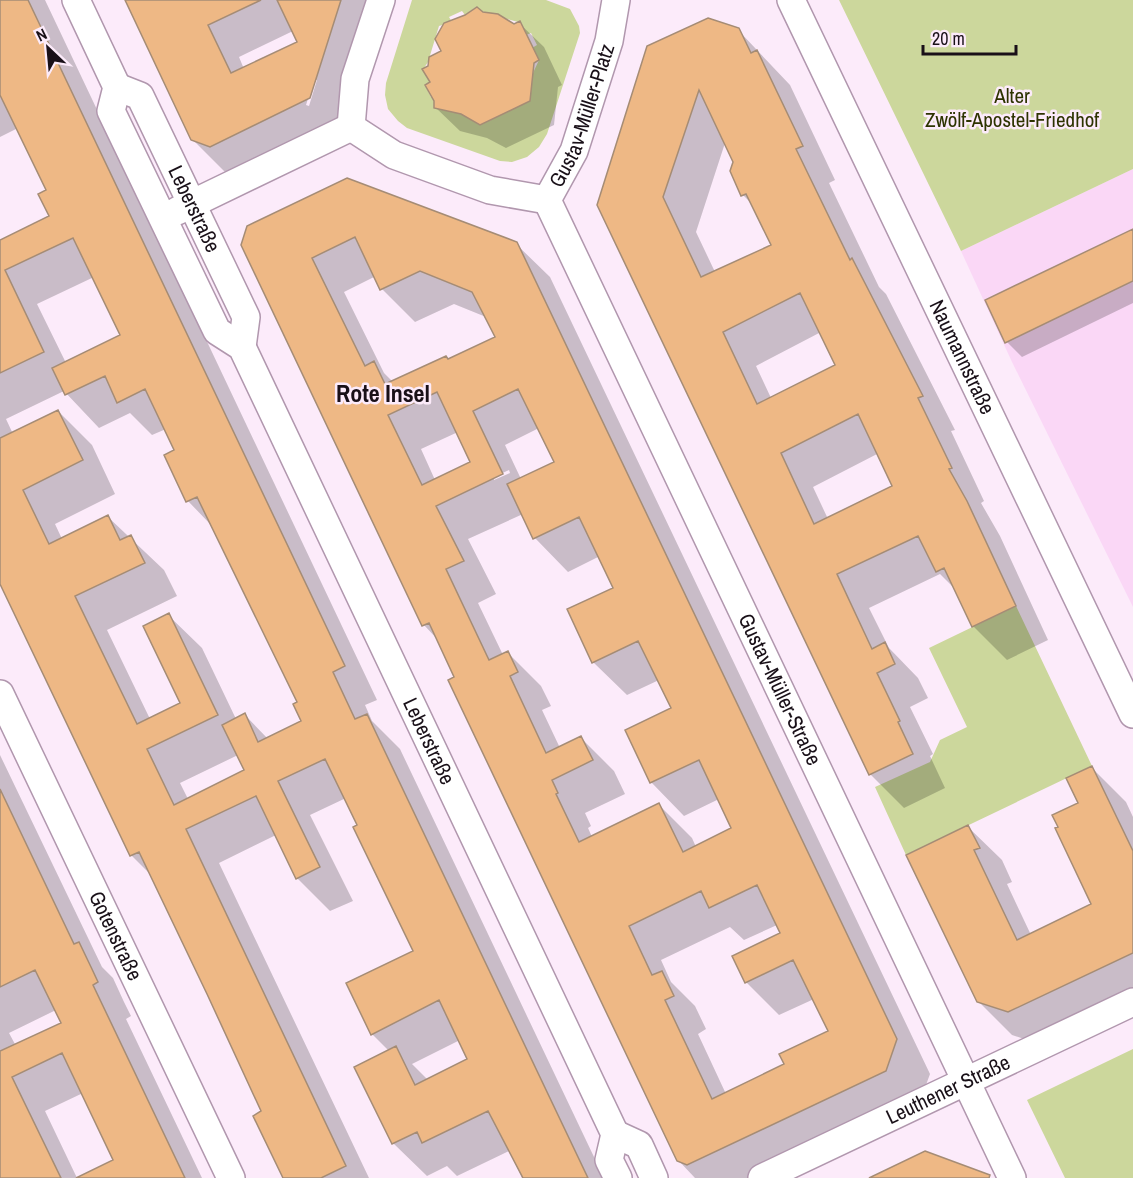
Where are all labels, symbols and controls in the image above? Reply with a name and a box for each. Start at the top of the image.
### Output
north arrow [18,18,78,78]
scale bar [923,18,1016,56]
text: N [32,23,51,46]
text: 20 m [932,26,965,51]
street label: Gustav-Müller-Platz [542,40,621,192]
park label: Alter Zwölf-Apostel-Friedhof [925,81,1099,134]
street label: Leberstraße [161,161,228,257]
street label: Naumannstraße [923,295,1002,419]
district label: Rote Insel [336,377,430,409]
street label: Gustav-Müller-Straße [732,609,829,770]
street label: Leberstraße [396,693,462,789]
street label: Gotenstraße [82,886,150,985]
street label: Leuthener Straße [881,1047,1015,1131]

